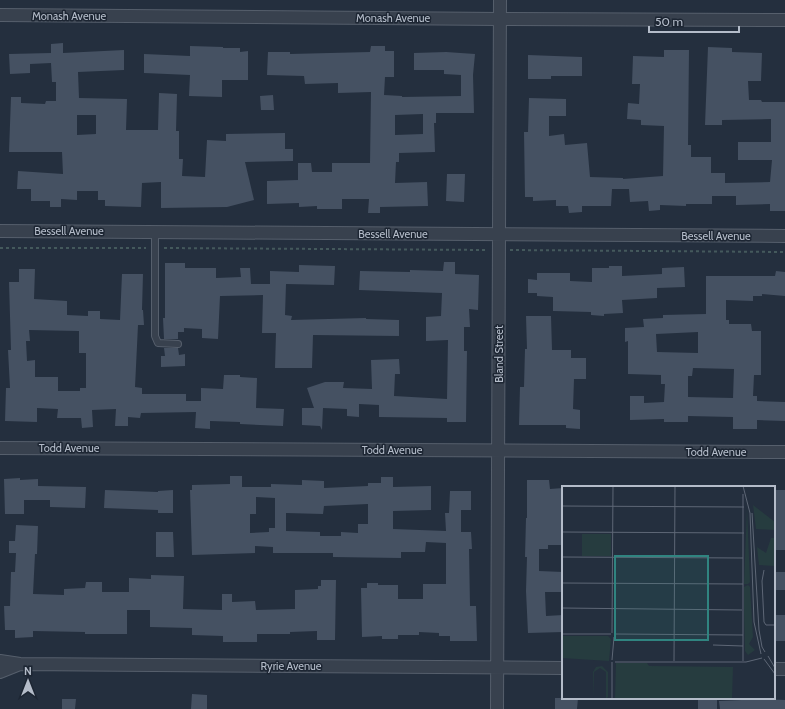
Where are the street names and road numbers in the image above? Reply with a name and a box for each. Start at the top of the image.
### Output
street label: Monash Avenue [32,9,106,23]
street label: Monash Avenue [356,11,430,25]
street label: Bessell Avenue [34,224,104,238]
street label: Bessell Avenue [358,227,428,241]
street label: Bessell Avenue [681,229,751,243]
street label: Bland Street [492,325,506,383]
street label: Todd Avenue [39,441,100,455]
street label: Todd Avenue [362,443,423,457]
street label: Todd Avenue [686,445,747,459]
street label: Ryrie Avenue [261,659,322,673]

